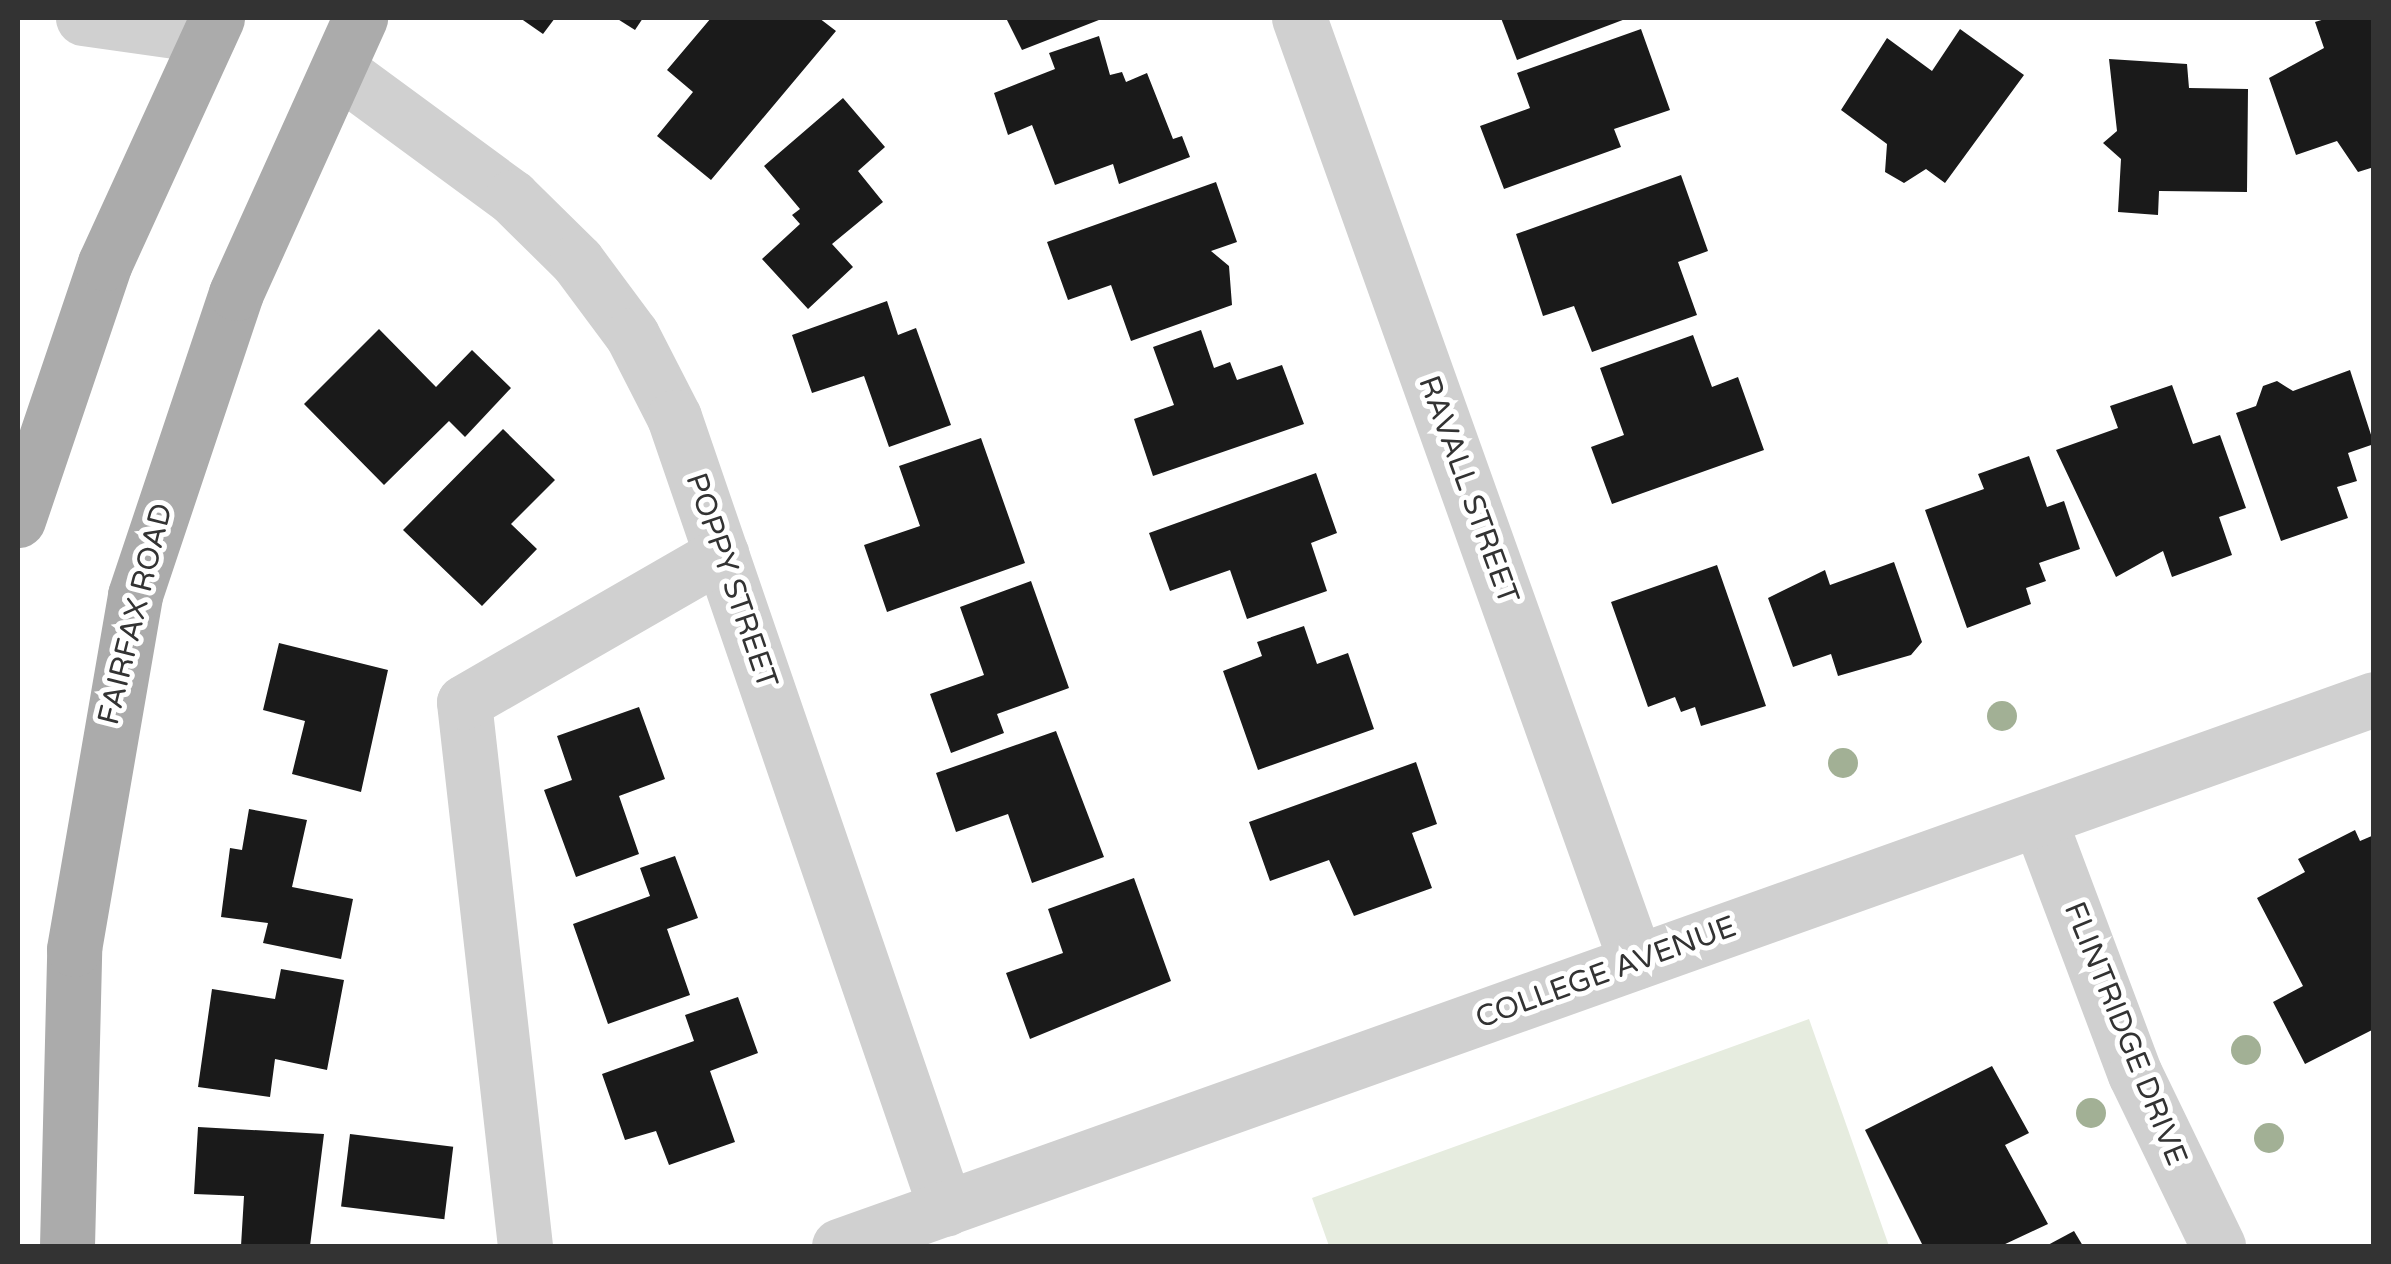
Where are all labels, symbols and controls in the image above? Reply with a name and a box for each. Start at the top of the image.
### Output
street label: RAVALL STREET [1410,371,1526,609]
street label: POPPY STREET [677,469,785,693]
street label: FAIRFAX ROAD [91,500,181,728]
street label: FLINTRIDGE DRIVE [2056,897,2194,1171]
street label: COLLEGE AVENUE [1471,909,1741,1037]

